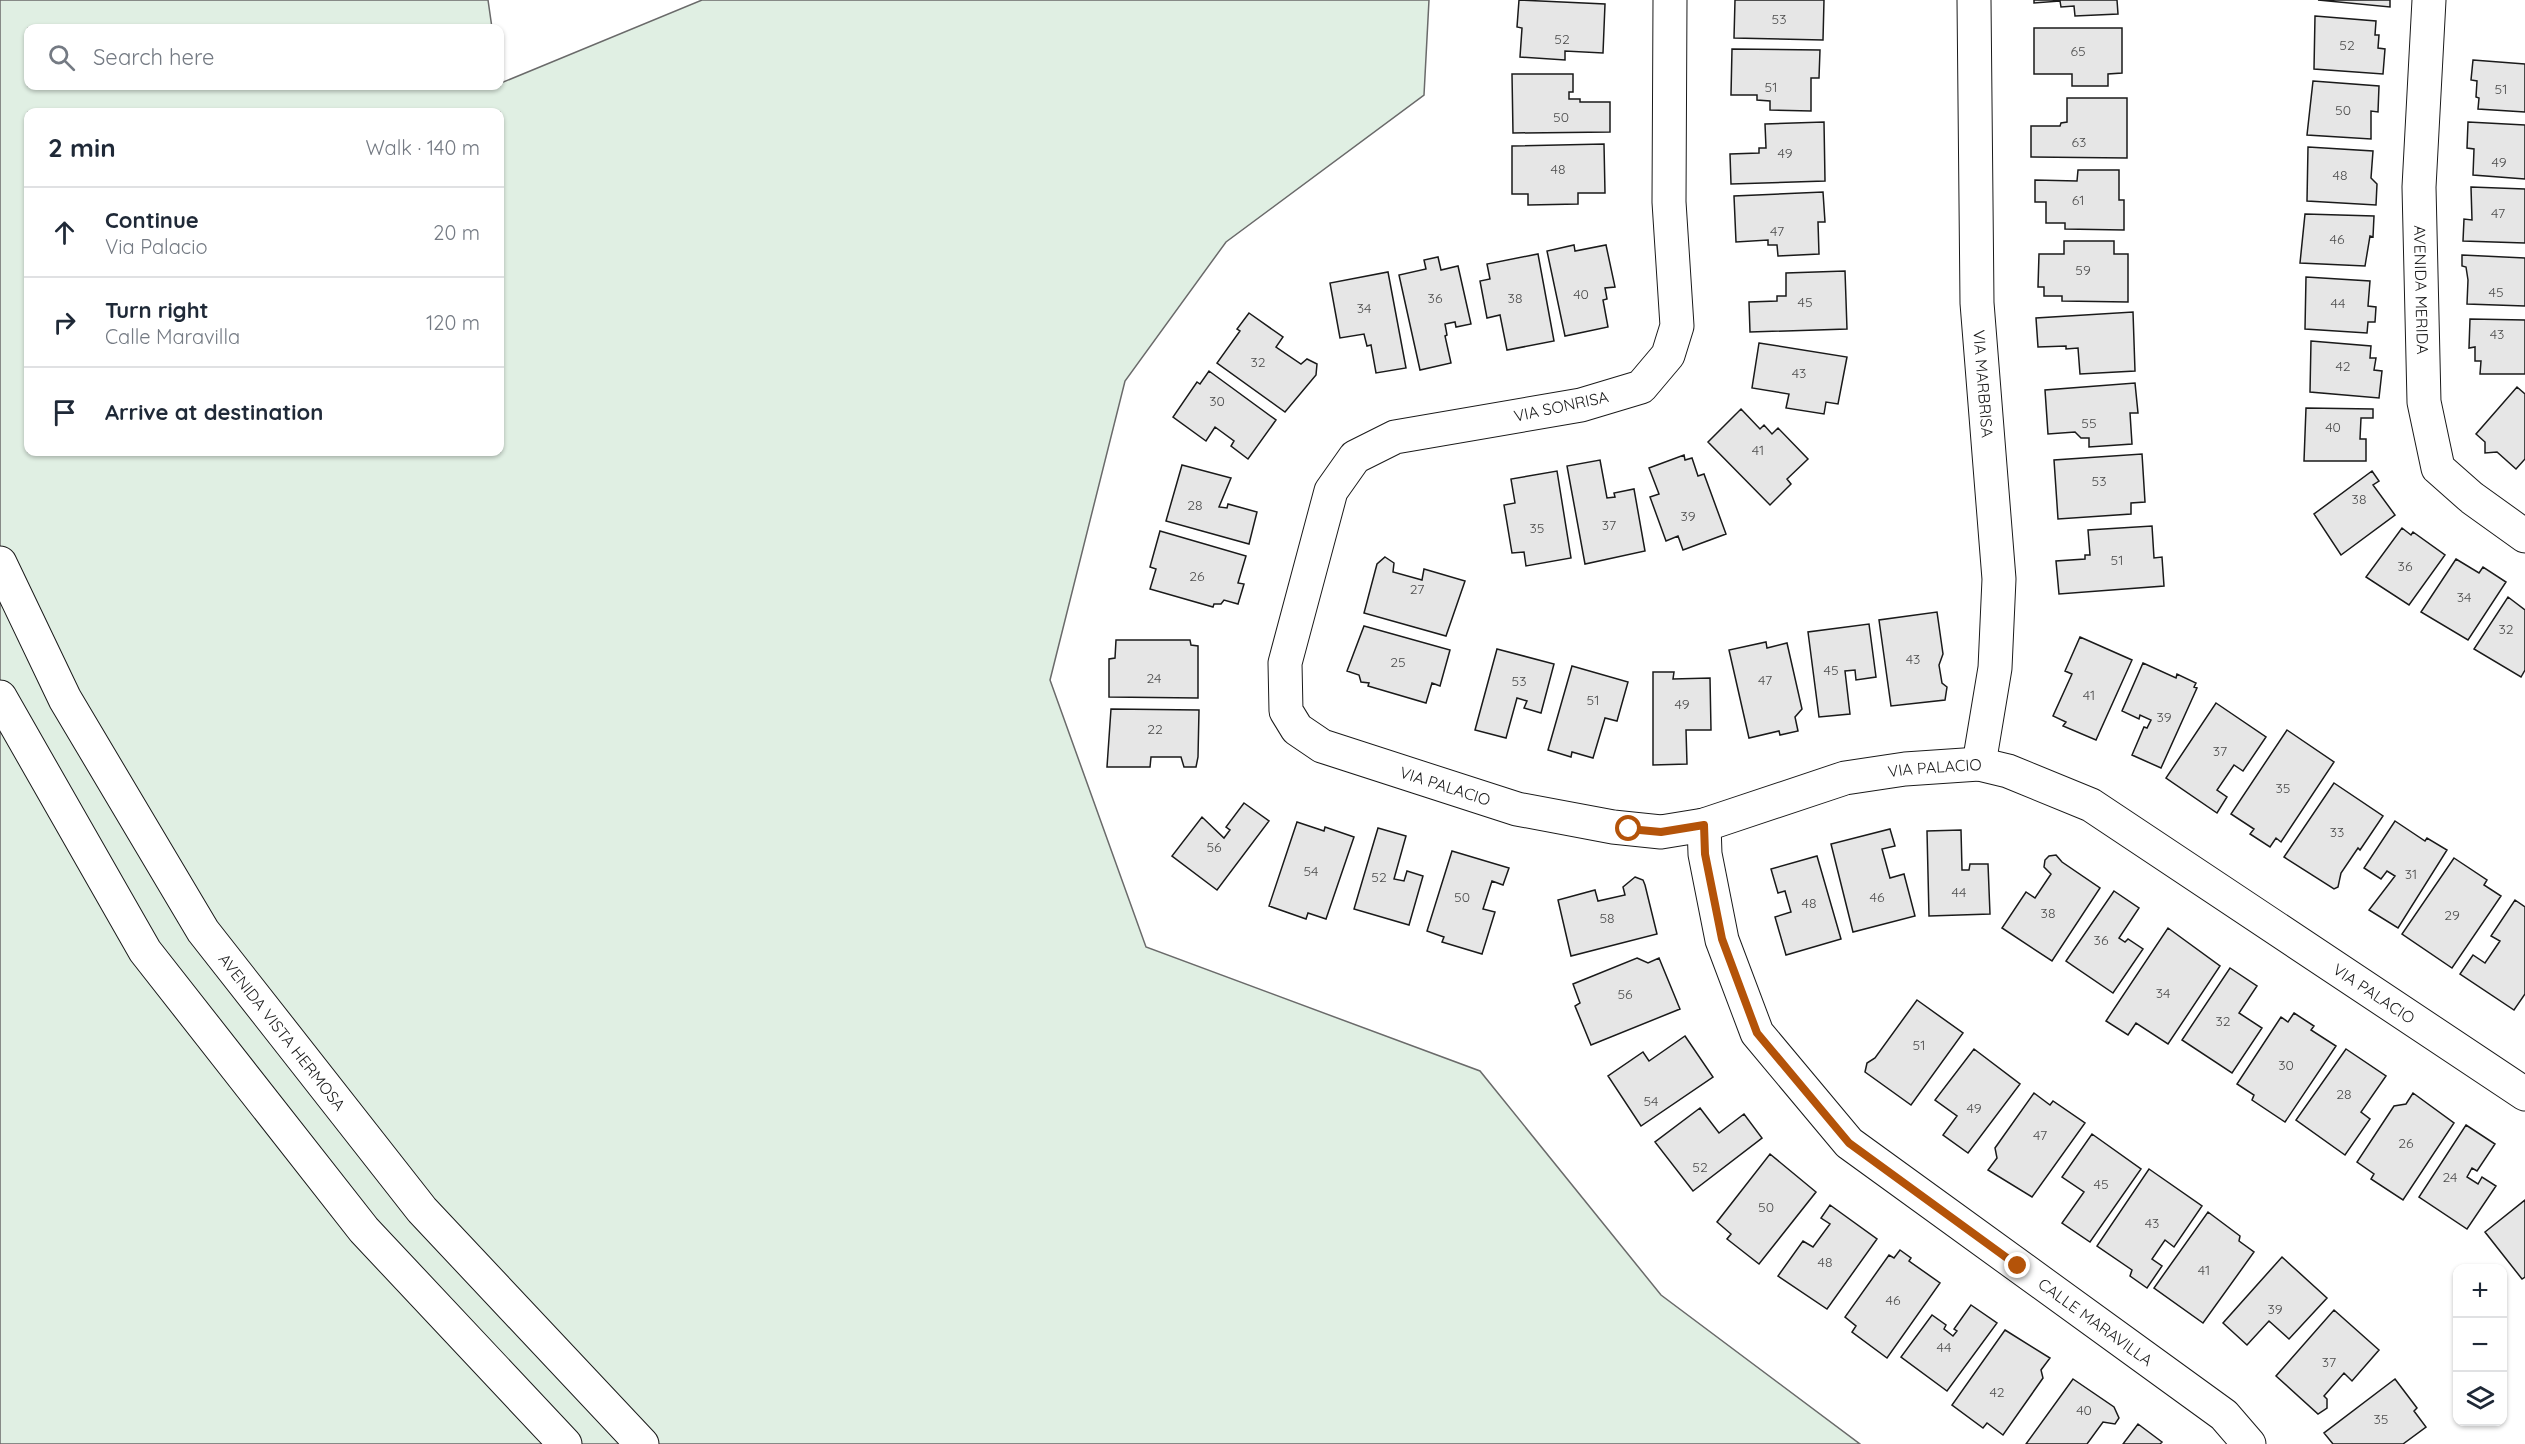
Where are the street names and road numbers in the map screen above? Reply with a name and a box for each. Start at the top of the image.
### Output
street label: AVENIDA MERIDA [2410,225,2433,355]
street label: VIA MARBRISA [1969,329,1998,438]
street label: VIA SONRISA [1512,386,1610,426]
street label: VIA PALACIO [1886,754,1982,781]
street label: VIA PALACIO [1397,762,1493,810]
street label: AVENIDA VISTA HERMOSA [214,949,350,1114]
street label: VIA PALACIO [2329,959,2419,1028]
street label: CALLE MARAVILLA [2034,1274,2157,1370]

